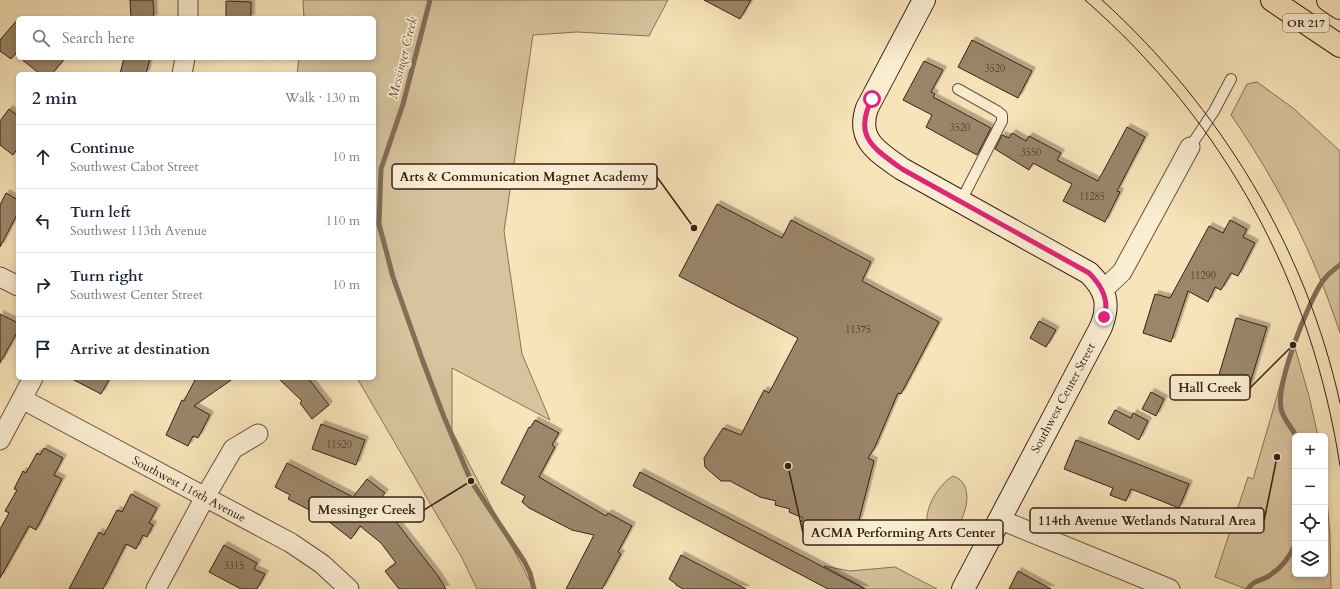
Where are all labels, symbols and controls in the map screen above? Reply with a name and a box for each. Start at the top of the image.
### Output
road number: OR 217 [1283,14,1329,32]
water label: Messinger Creek [384,15,422,101]
search box [16,16,376,60]
icon: search [30,27,52,49]
text: Search here [62,28,135,48]
house number: 3520 [985,62,1005,76]
text: 2 min [32,87,77,110]
text: Walk · 130 m [285,89,360,107]
route start [863,90,881,108]
house number: 3520 [950,121,970,135]
text: Continue [70,138,135,158]
icon: ahead [32,146,54,168]
house number: 3550 [1021,146,1041,160]
text: 10 m [332,148,360,166]
text: Southwest Cabot Street [70,158,199,176]
callout: Arts & Communication Magnet Academy [392,164,657,189]
text: Arts & Communication Magnet Academy [400,168,649,186]
house number: 11285 [1079,190,1105,204]
text: Turn left [70,202,131,222]
icon: left [32,210,54,232]
text: 110 m [326,212,360,230]
text: Southwest 113th Avenue [70,222,207,240]
text: Turn right [70,266,143,286]
house number: 11290 [1190,269,1216,283]
icon: right [32,274,54,296]
text: 10 m [332,276,360,294]
text: Southwest Center Street [70,286,203,304]
route end [1095,308,1113,326]
house number: 11375 [845,323,871,337]
icon: arrive [32,338,54,360]
text: Arrive at destination [70,339,210,359]
street label: Southwest Center Street [1027,340,1099,456]
callout: Hall Creek [1170,375,1250,400]
text: Hall Creek [1178,379,1243,397]
map controls [1292,433,1328,577]
button: + [1292,433,1328,469]
house number: 11520 [326,438,352,452]
street label: Southwest 116th Avenue [129,452,249,526]
button: − [1292,469,1328,505]
callout: Messinger Creek [309,497,424,522]
text: Messinger Creek [318,501,417,519]
button: locate [1292,505,1328,541]
callout: 114th Avenue Wetlands Natural Area [1030,508,1264,533]
text: 114th Avenue Wetlands Natural Area [1038,512,1256,530]
callout: ACMA Performing Arts Center [803,520,1003,545]
text: ACMA Performing Arts Center [811,524,996,542]
button: layers [1292,541,1328,577]
house number: 3315 [224,559,244,573]

